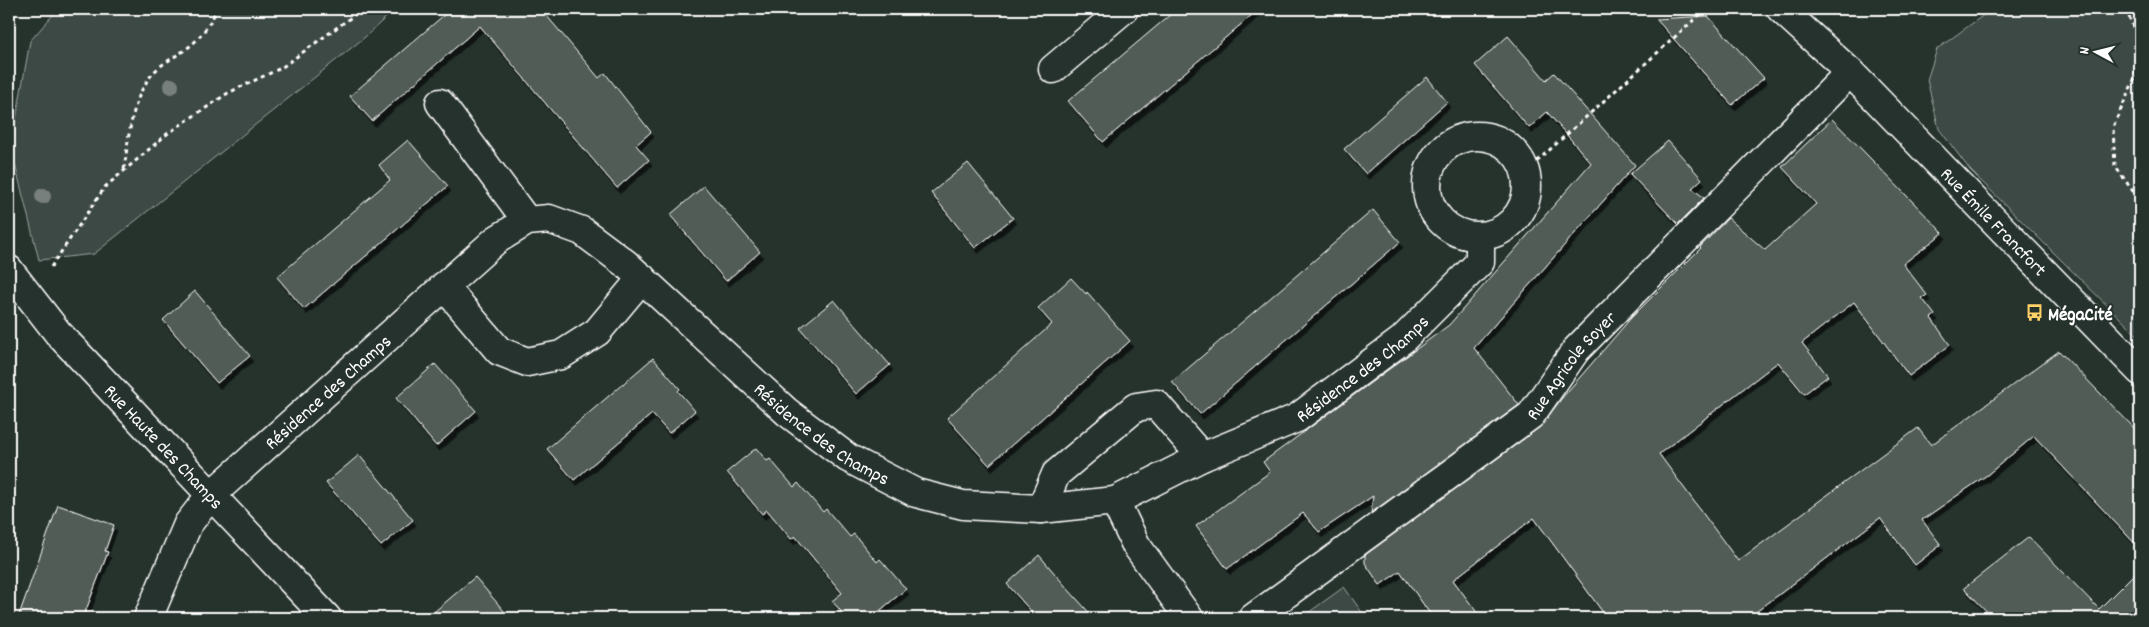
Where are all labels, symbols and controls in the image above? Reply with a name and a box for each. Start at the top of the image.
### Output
north arrow [2072,28,2122,78]
text: N [2075,46,2095,55]
street label: Rue Émile Francfort [1933,163,2051,284]
bus stop icon: MégaCité [2024,303,2044,323]
place label: MégaCité [2048,303,2113,330]
street label: Rue Agricole Soyer [1521,307,1624,427]
street label: Résidence des Champs [1292,310,1437,431]
street label: Résidence des Champs [260,330,399,458]
street label: Résidence des Champs [746,378,893,494]
street label: Rue Haute des Champs [96,380,228,517]

